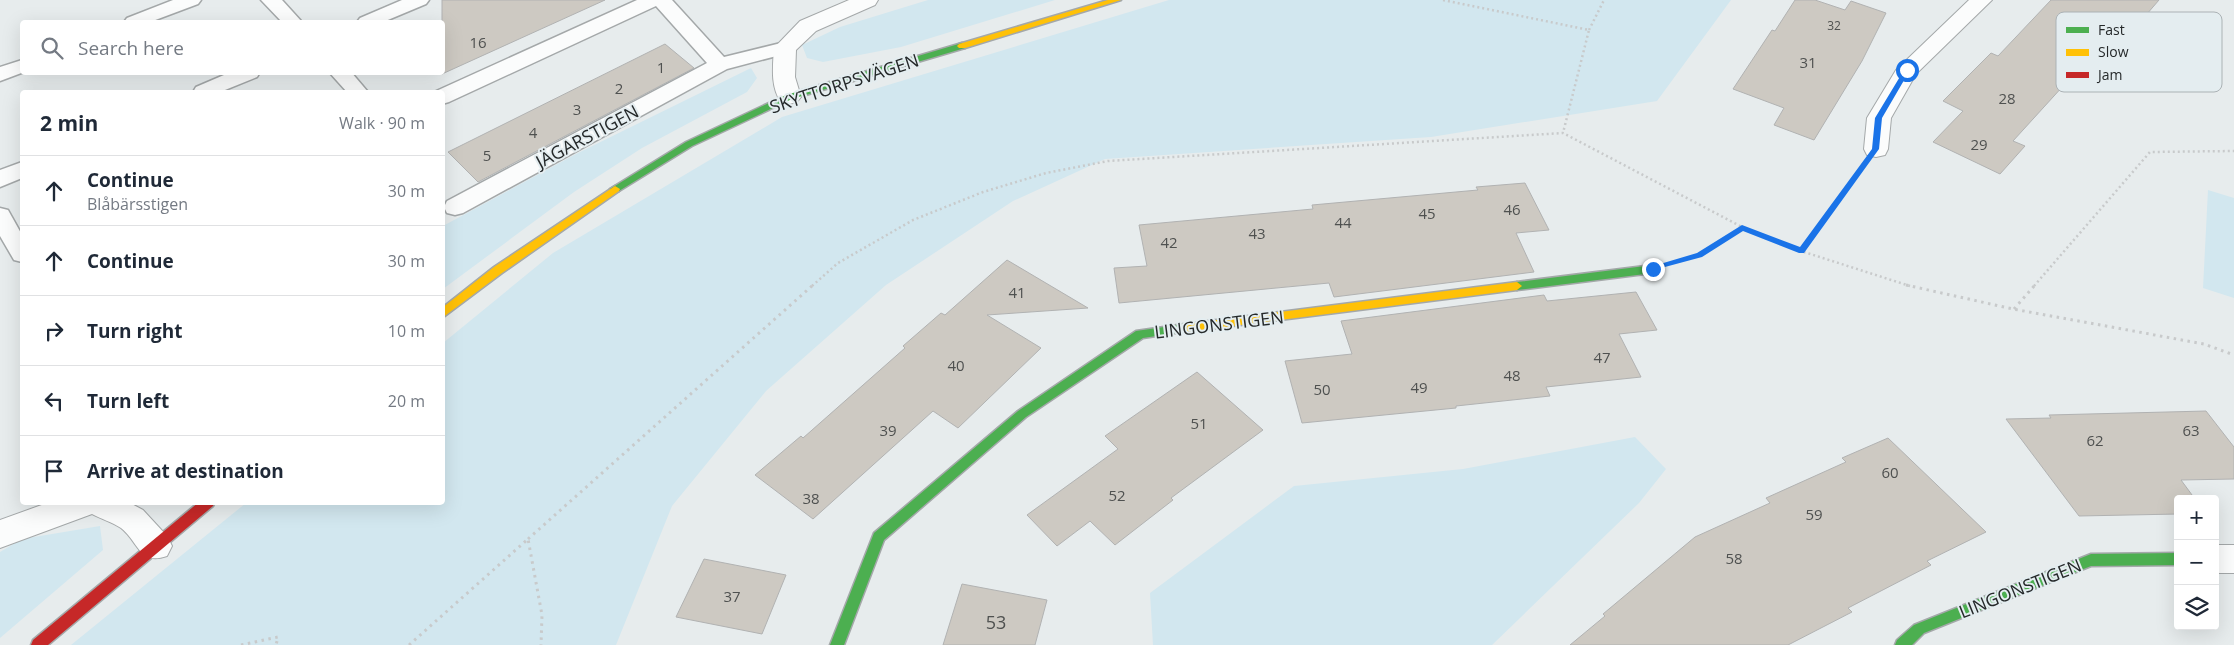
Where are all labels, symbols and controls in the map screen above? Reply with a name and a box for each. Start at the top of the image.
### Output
legend [2056,12,2222,92]
house number: 32 [1827,17,1841,34]
search box [20,20,445,75]
text: Fast [2098,20,2125,39]
house number: 16 [469,32,487,52]
icon: search [38,34,66,62]
text: Search here [78,35,184,61]
text: Slow [2098,42,2129,61]
street label: SKYTTORPSVÄGEN [766,48,922,118]
house number: 31 [1799,52,1817,72]
house number: 1 [657,57,665,77]
route start [1896,59,1919,82]
text: Jam [2096,65,2123,84]
house number: 2 [615,78,623,98]
house number: 28 [1998,88,2016,108]
street label: JÄGARSTIGEN [530,99,643,174]
house number: 3 [573,99,581,119]
text: 2 min [40,109,98,137]
text: Walk · 90 m [339,112,425,134]
house number: 4 [529,122,538,142]
house number: 29 [1970,134,1988,154]
house number: 5 [483,145,491,165]
text: Continue [87,167,174,193]
icon: ahead [40,177,68,205]
text: 30 m [388,180,425,202]
text: Blåbärsstigen [87,193,188,215]
house number: 46 [1503,199,1521,219]
house number: 45 [1418,203,1436,223]
house number: 44 [1334,212,1352,232]
house number: 43 [1248,223,1266,243]
house number: 42 [1160,232,1178,252]
icon: ahead [40,247,68,275]
text: Continue [87,248,174,274]
text: 30 m [388,250,425,272]
route end [1642,258,1665,281]
house number: 41 [1008,282,1026,302]
street label: LINGONSTIGEN [1153,304,1285,344]
icon: right [40,317,68,345]
text: Turn right [87,318,182,344]
text: 10 m [388,320,425,342]
house number: 47 [1593,347,1611,367]
house number: 40 [947,355,965,375]
house number: 48 [1503,365,1521,385]
house number: 49 [1410,377,1428,397]
house number: 50 [1313,379,1331,399]
icon: left [40,387,68,415]
text: Turn left [87,388,169,414]
text: 20 m [388,390,425,412]
house number: 51 [1190,413,1208,433]
house number: 39 [879,420,897,440]
house number: 63 [2182,420,2200,440]
house number: 62 [2086,430,2104,450]
icon: arrive [40,457,68,485]
text: Arrive at destination [87,458,284,484]
house number: 60 [1881,462,1899,482]
house number: 52 [1108,485,1126,505]
house number: 38 [802,488,820,508]
map controls [2174,495,2219,630]
button: + [2174,495,2219,540]
house number: 59 [1805,504,1823,524]
button: − [2174,540,2219,585]
house number: 58 [1725,548,1743,568]
street label: LINGONSTIGEN [1955,553,2085,623]
button: layers [2174,585,2219,630]
house number: 37 [723,586,741,606]
house number: 53 [986,610,1006,634]

